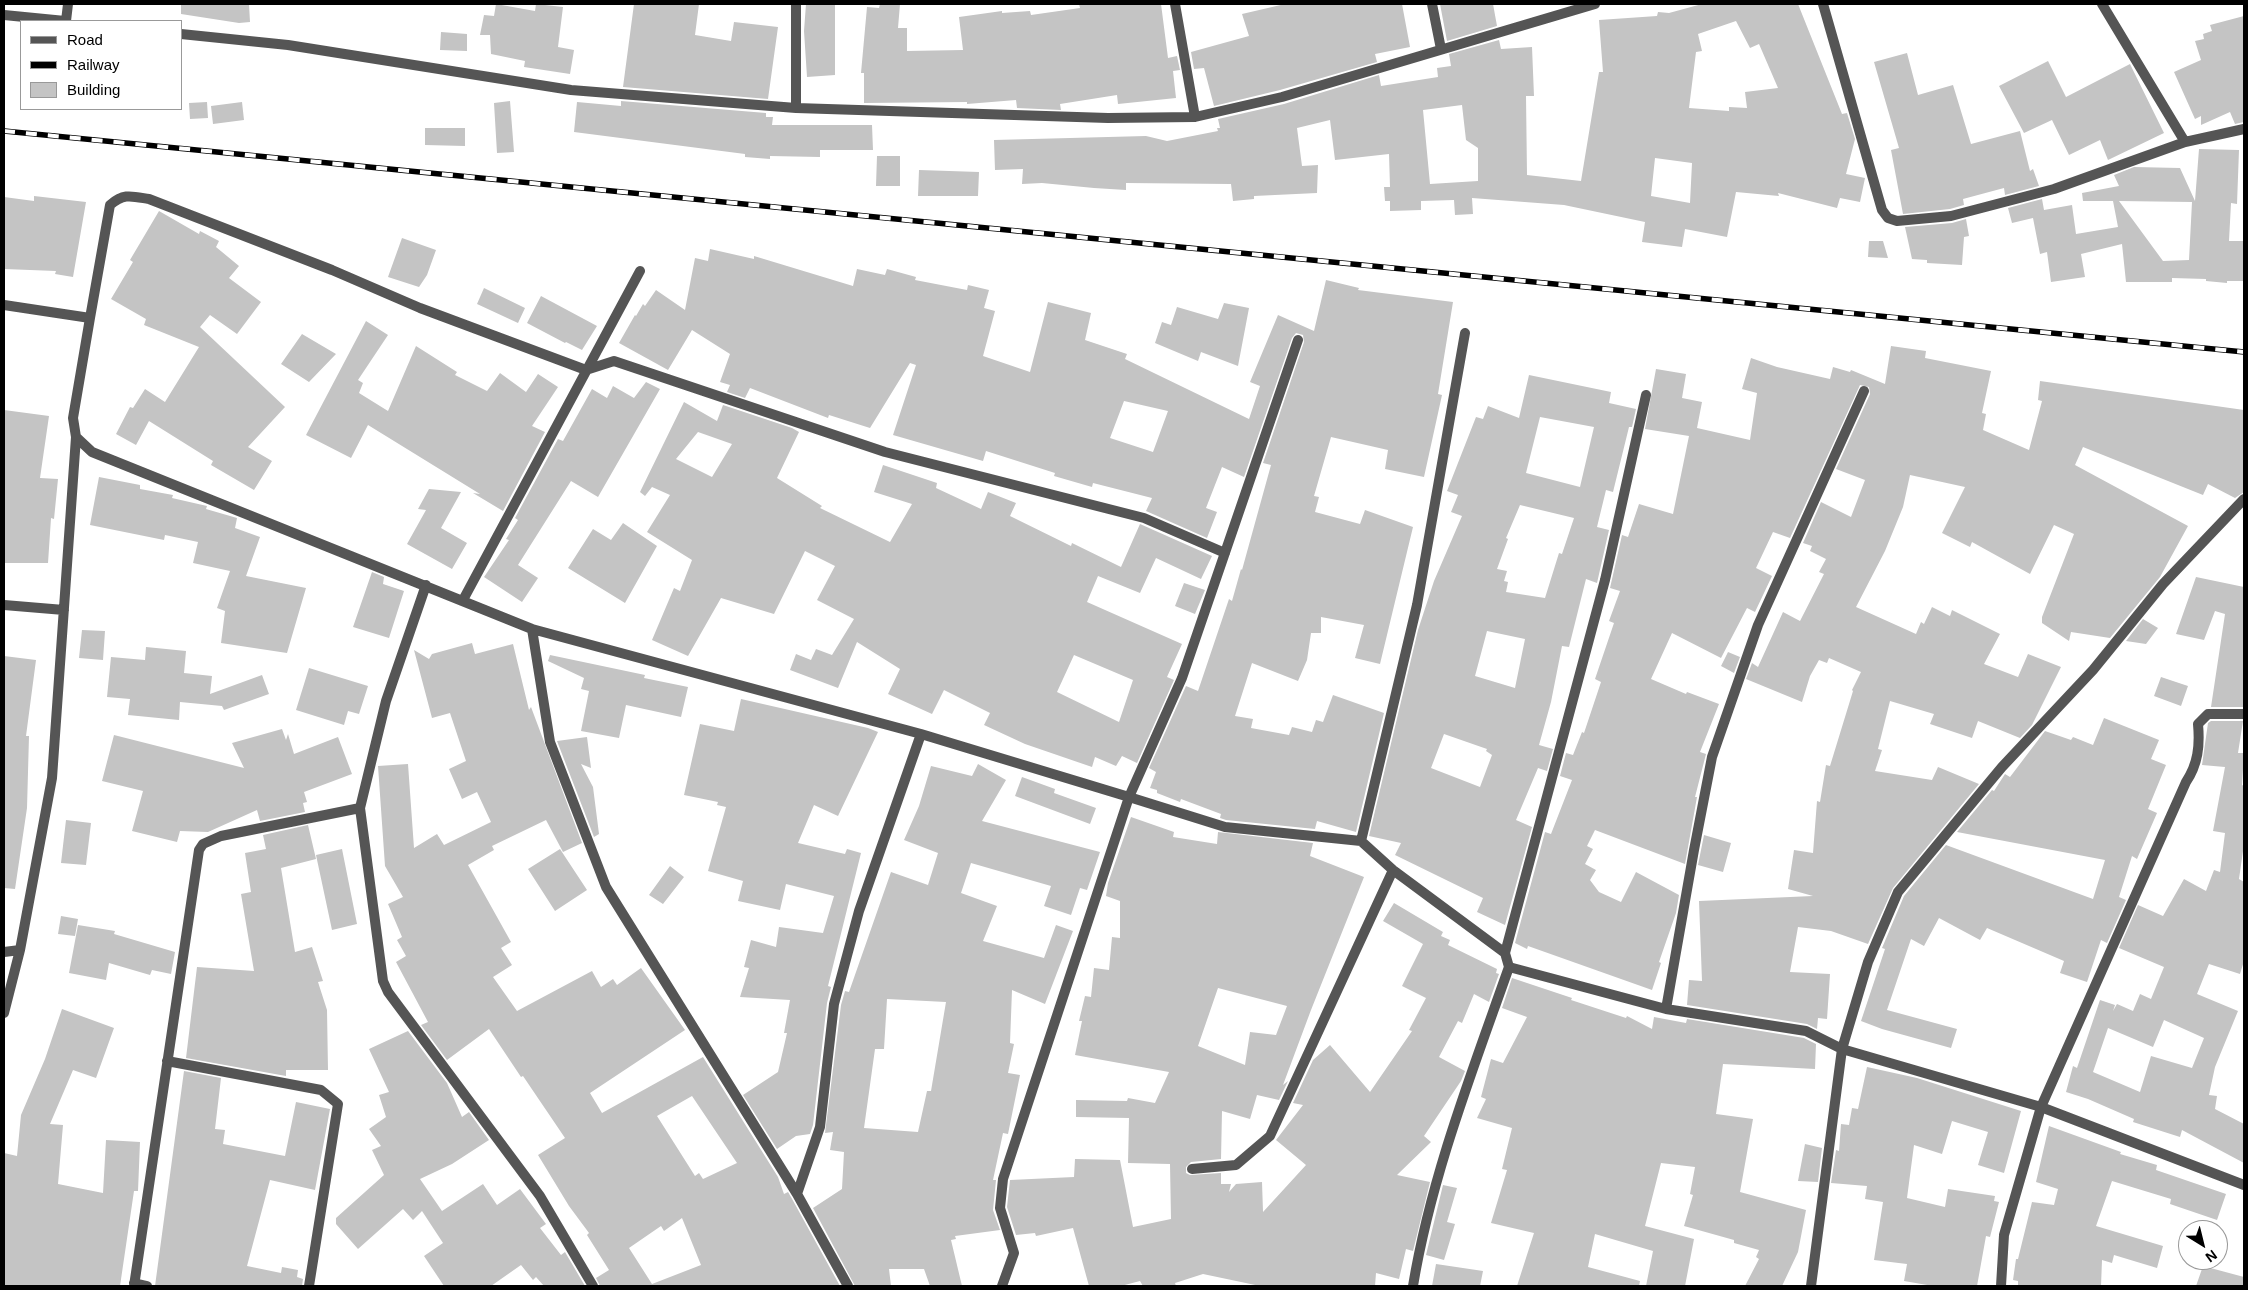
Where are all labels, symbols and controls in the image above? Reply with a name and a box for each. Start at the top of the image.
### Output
legend [20,20,182,110]
text: Road [67,31,103,48]
text: Railway [67,56,120,73]
text: Building [67,81,120,98]
north arrow [2178,1220,2228,1270]
text: N [2202,1247,2220,1266]

